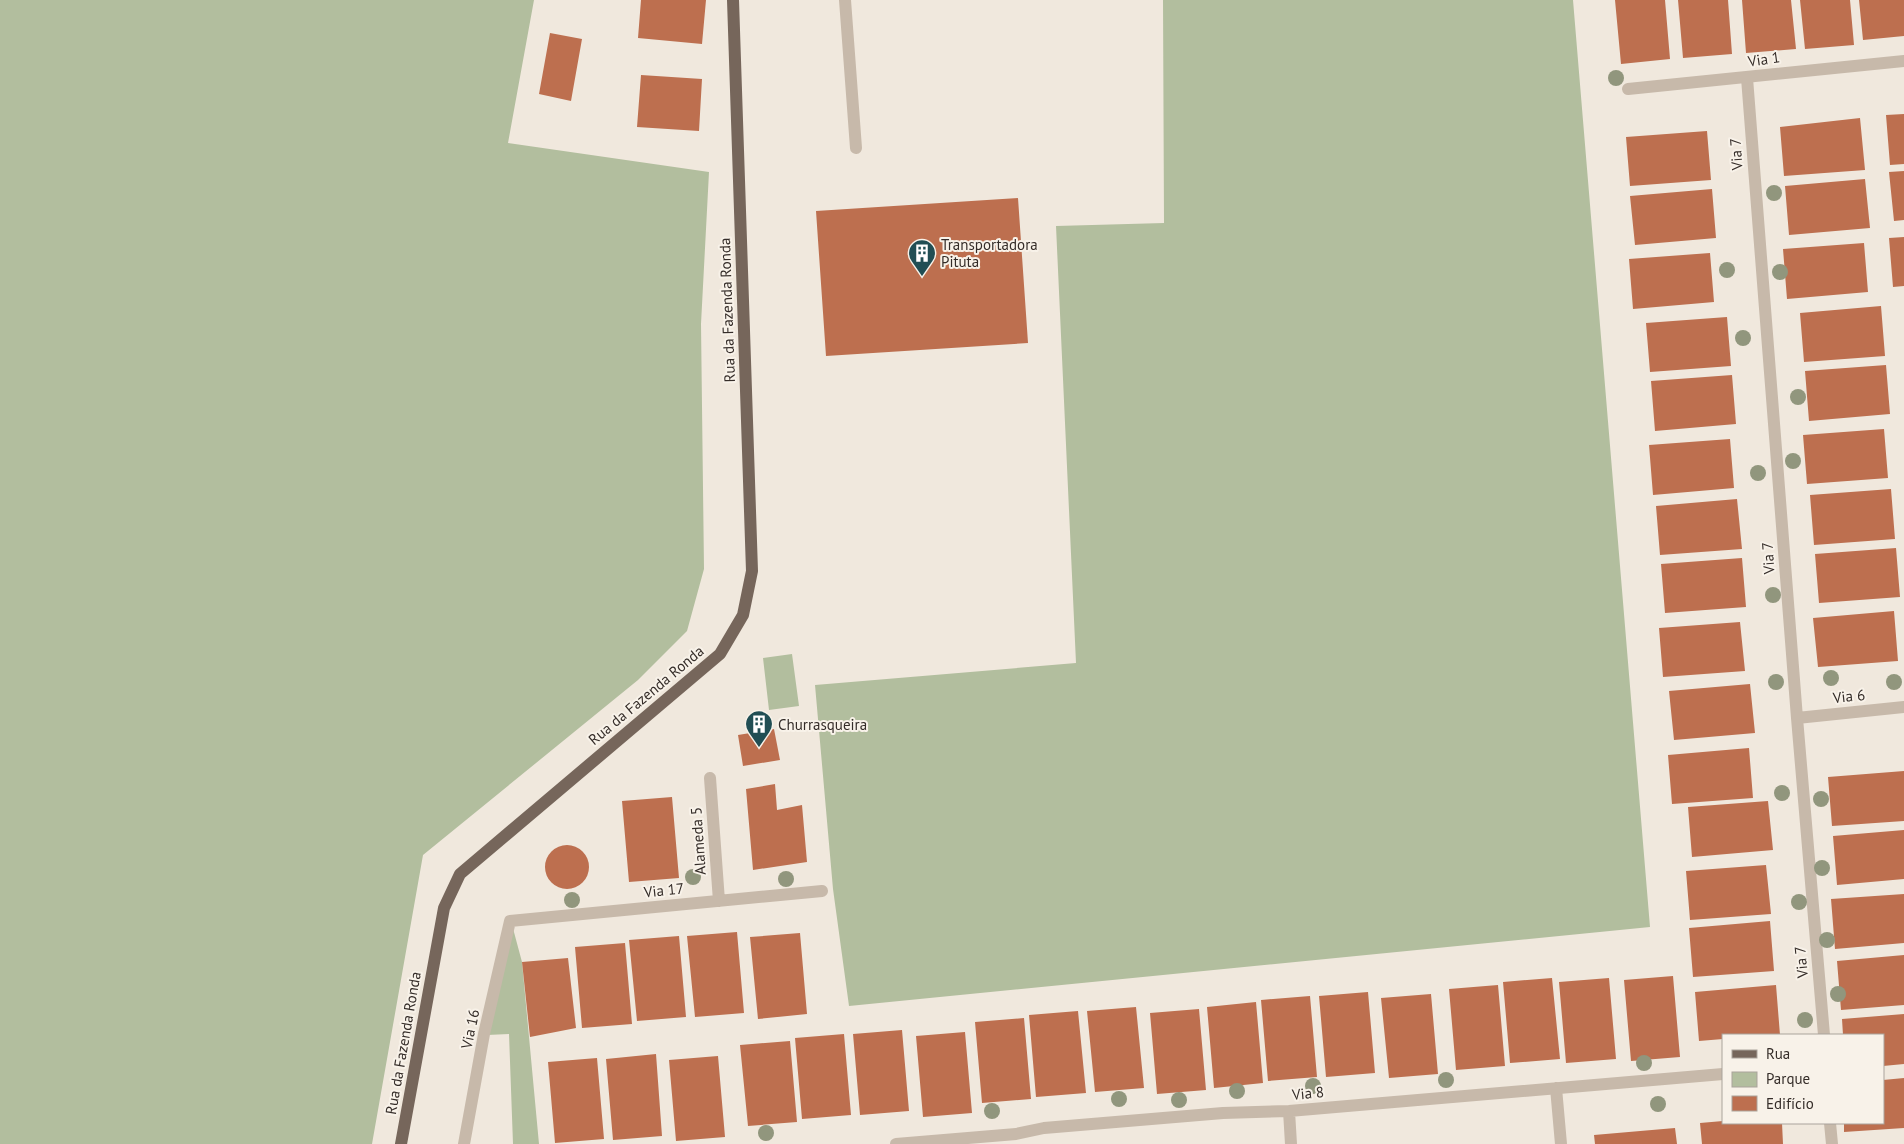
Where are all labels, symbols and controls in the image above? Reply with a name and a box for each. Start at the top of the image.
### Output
street label: Via 1 [1746,47,1781,71]
street label: Via 7 [1725,137,1747,172]
place label: Transportadora Pituta [941,235,1038,271]
street label: Rua da Fazenda Ronda [715,237,739,383]
building icon: Transportadora Pituta [907,238,937,277]
street label: Via 7 [1757,541,1779,576]
street label: Rua da Fazenda Ronda [584,641,708,749]
street label: Via 6 [1831,685,1866,707]
building icon: Churrasqueira [744,709,774,748]
place label: Churrasqueira [778,715,867,734]
street label: Alameda 5 [686,806,710,876]
street label: Via 17 [642,878,685,902]
street label: Via 7 [1790,945,1812,980]
street label: Rua da Fazenda Ronda [381,970,425,1116]
street label: Via 16 [456,1007,483,1052]
legend [1722,1034,1884,1124]
text: Rua [1766,1044,1790,1063]
text: Parque [1766,1069,1810,1088]
street label: Via 8 [1290,1082,1325,1104]
text: Edifício [1766,1094,1814,1113]

